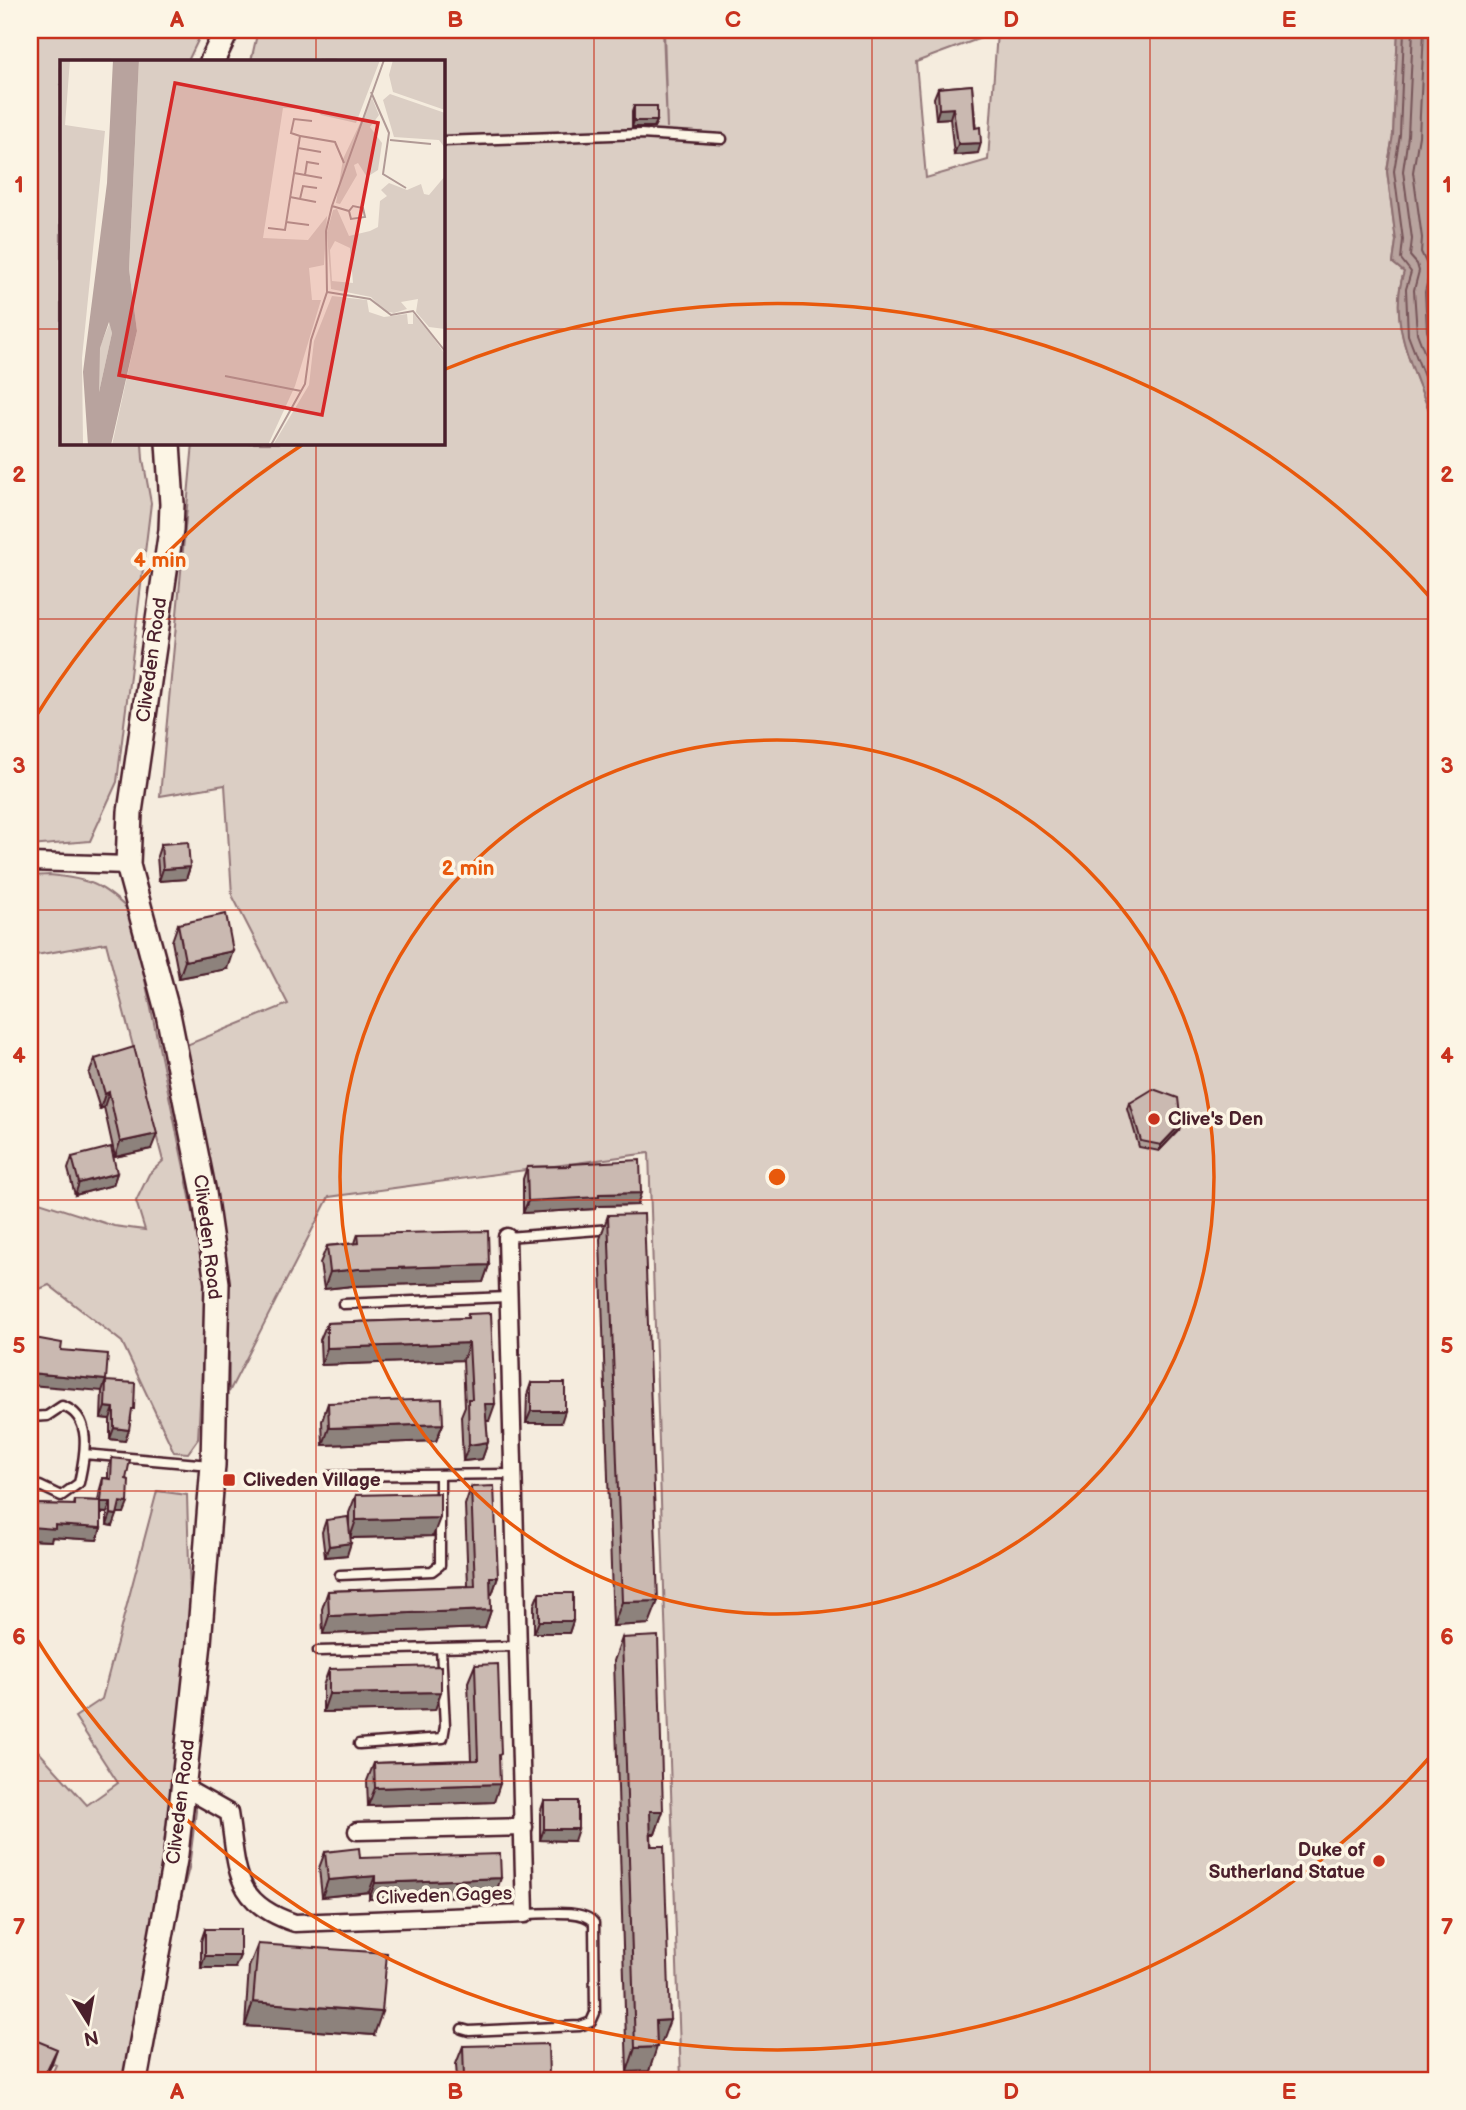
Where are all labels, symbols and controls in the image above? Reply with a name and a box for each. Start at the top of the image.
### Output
text: A [169,6,185,34]
text: B [447,6,463,34]
text: C [725,6,741,34]
text: D [1003,6,1019,34]
text: E [1282,6,1297,34]
inset map [60,60,444,444]
text: 1 [14,171,24,199]
text: 1 [1442,171,1452,199]
text: 2 [12,461,26,489]
text: 2 [1440,461,1454,489]
text: 4 min [134,548,186,573]
street label: Cliveden Road [132,596,172,724]
text: 3 [12,752,26,780]
text: 3 [1440,752,1454,780]
text: 2 min [441,856,495,881]
text: 4 [12,1042,26,1070]
text: 4 [1440,1042,1454,1070]
place label: Clive's Den [1168,1108,1263,1131]
marker: Clive's Den [1146,1111,1162,1127]
centre of rings [765,1165,789,1189]
street label: Cliveden Road [188,1173,226,1301]
text: 5 [12,1332,26,1360]
text: 5 [1440,1332,1454,1360]
place label: Cliveden Village [243,1469,381,1492]
marker: Cliveden Village [221,1472,237,1488]
text: 6 [12,1623,26,1651]
text: 6 [1440,1623,1454,1651]
street label: Cliveden Road [162,1738,200,1866]
place label: Duke of Sutherland Statue [1209,1839,1366,1884]
marker: Duke of Sutherland Statue [1371,1853,1387,1869]
street label: Cliveden Gages [375,1882,513,1910]
text: 7 [13,1913,26,1941]
text: 7 [1441,1913,1454,1941]
north arrow [52,1988,122,2058]
text: N [82,2025,100,2050]
text: A [169,2078,185,2106]
text: B [447,2078,463,2106]
text: C [725,2078,741,2106]
text: D [1003,2078,1019,2106]
text: E [1282,2078,1297,2106]

